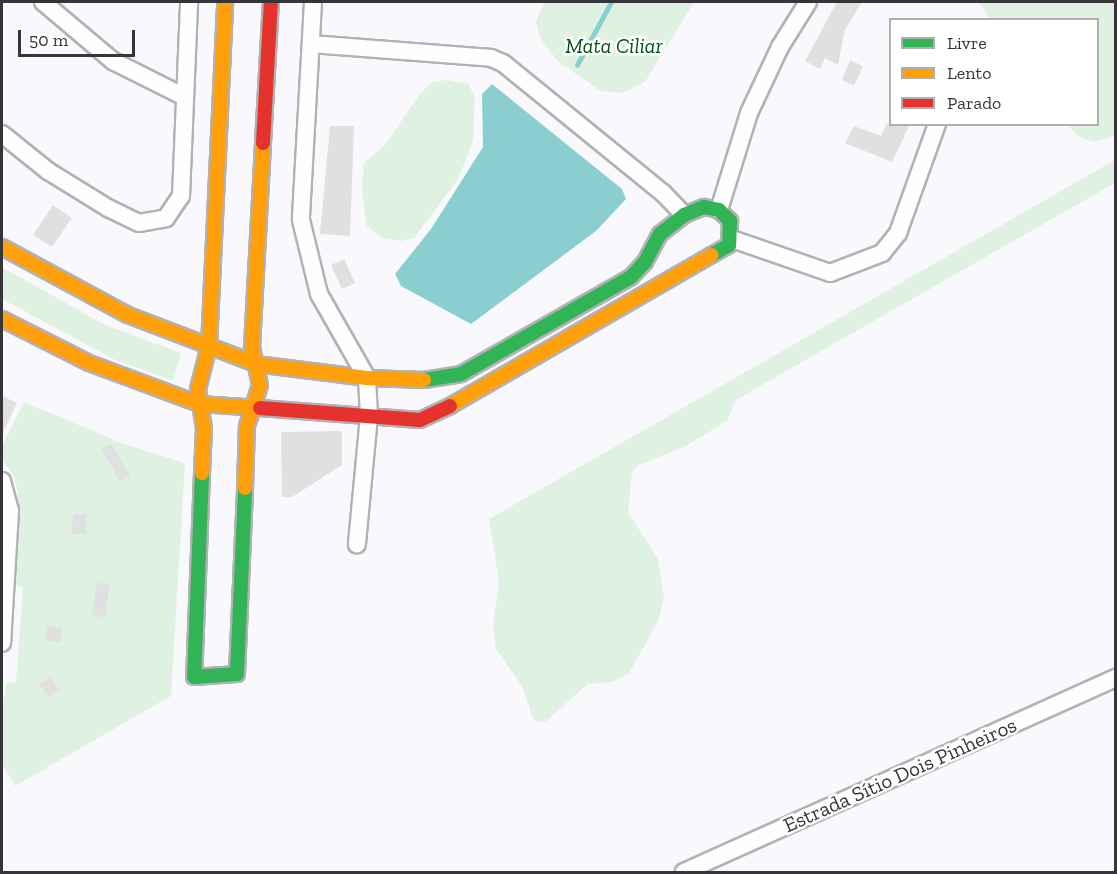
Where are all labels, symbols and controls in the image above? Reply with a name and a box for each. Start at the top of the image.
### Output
scale bar [21,18,138,56]
legend [889,18,1099,126]
text: 50 m [29,29,68,51]
text: Livre [947,32,987,54]
park label: Mata Ciliar [565,33,663,59]
text: Lento [947,62,992,84]
text: Parado [947,92,1001,114]
street label: Estrada Sítio Dois Pinheiros [779,712,1021,838]

